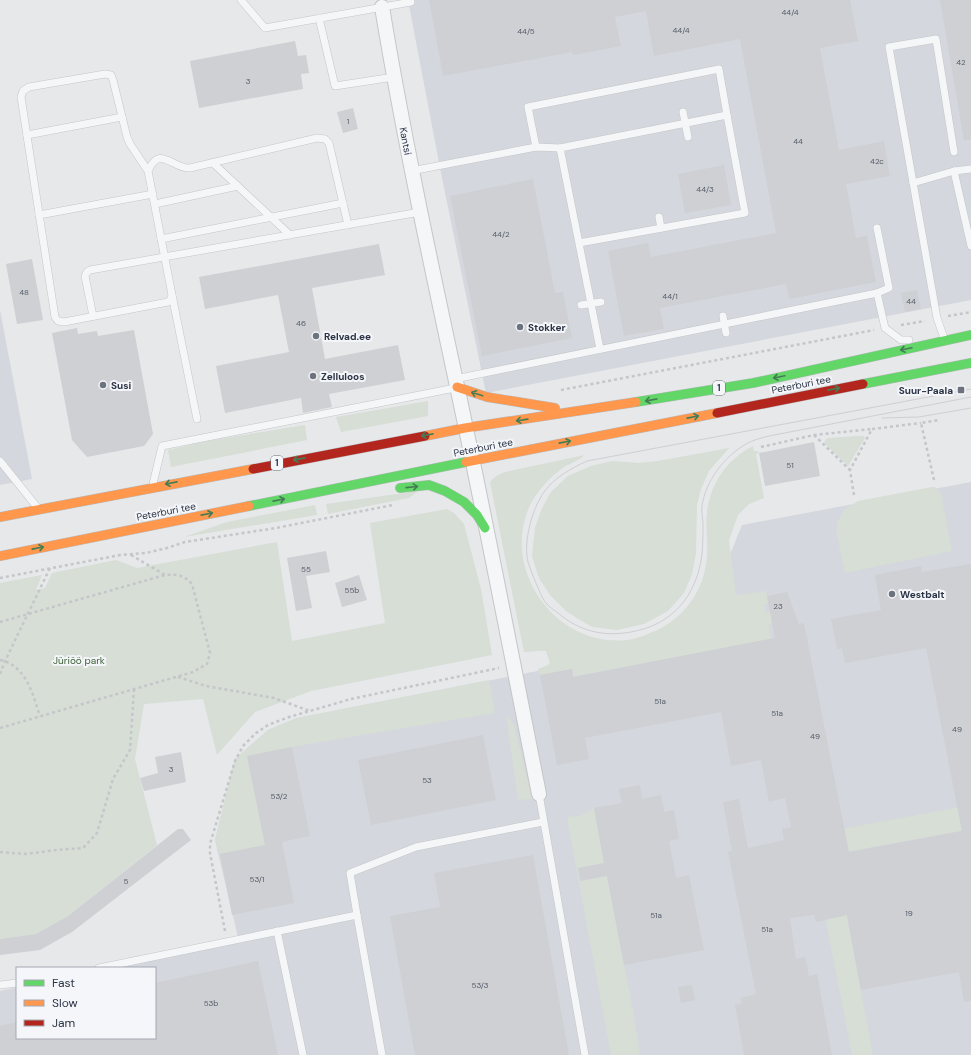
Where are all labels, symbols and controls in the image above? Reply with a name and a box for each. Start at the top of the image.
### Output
house number: 44/4 [781,7,799,17]
house number: 44/4 [672,25,690,35]
house number: 44/5 [517,26,535,36]
house number: 42 [956,57,966,67]
house number: 3 [246,76,251,86]
house number: 1 [347,116,349,126]
street label: Kantsi [396,126,415,156]
house number: 44 [793,136,803,146]
house number: 42c [870,156,884,166]
house number: 44/3 [696,184,714,194]
house number: 44/2 [492,229,510,239]
house number: 48 [19,287,29,297]
house number: 44/1 [662,291,678,301]
house number: 44 [906,296,916,306]
house number: 46 [296,318,306,328]
place label: Stokker [528,321,566,334]
marker: Stokker [515,322,525,332]
place label: Relvad.ee [324,330,371,343]
marker: Relvad.ee [311,331,321,341]
one-way arrow [899,346,912,354]
place label: Zelluloos [321,370,364,383]
marker: Zelluloos [308,371,318,381]
street label: Peterburi tee [770,372,832,397]
one-way arrow [772,373,785,381]
place label: Susi [111,379,132,392]
marker: Susi [98,380,108,390]
road number: 1 [713,381,725,395]
place label: Suur-Paala [899,384,953,397]
one-way arrow [827,385,840,393]
marker: Suur-Paala [956,385,966,395]
one-way arrow [470,390,483,397]
one-way arrow [645,396,658,404]
one-way arrow [686,413,699,421]
one-way arrow [516,416,529,424]
one-way arrow [421,431,434,439]
street label: Peterburi tee [452,435,514,460]
one-way arrow [558,438,571,446]
one-way arrow [293,455,306,463]
road number: 1 [271,456,283,470]
house number: 51 [786,460,794,470]
one-way arrow [165,480,178,488]
one-way arrow [405,483,418,491]
one-way arrow [272,495,285,503]
street label: Peterburi tee [135,499,197,524]
one-way arrow [200,510,213,518]
one-way arrow [31,544,44,552]
house number: 55 [301,564,311,574]
house number: 55b [345,585,359,595]
place label: Westbalt [900,588,945,601]
marker: Westbalt [887,589,897,599]
house number: 23 [773,601,783,611]
park label: Jüriöö park [53,654,105,667]
house number: 51a [654,696,666,706]
house number: 51a [771,708,783,718]
house number: 49 [952,724,962,734]
house number: 49 [810,731,820,741]
house number: 3 [169,764,174,774]
house number: 53 [422,775,432,785]
house number: 53/2 [271,791,288,801]
house number: 53/1 [250,874,264,884]
house number: 5 [124,876,129,886]
house number: 19 [905,908,913,918]
house number: 51a [650,910,662,920]
house number: 51a [761,924,773,934]
legend [16,967,156,1039]
text: Fast [52,975,75,991]
house number: 53/3 [472,980,489,990]
text: Slow [52,995,78,1011]
house number: 53b [204,998,218,1008]
text: Jam [52,1015,75,1031]

